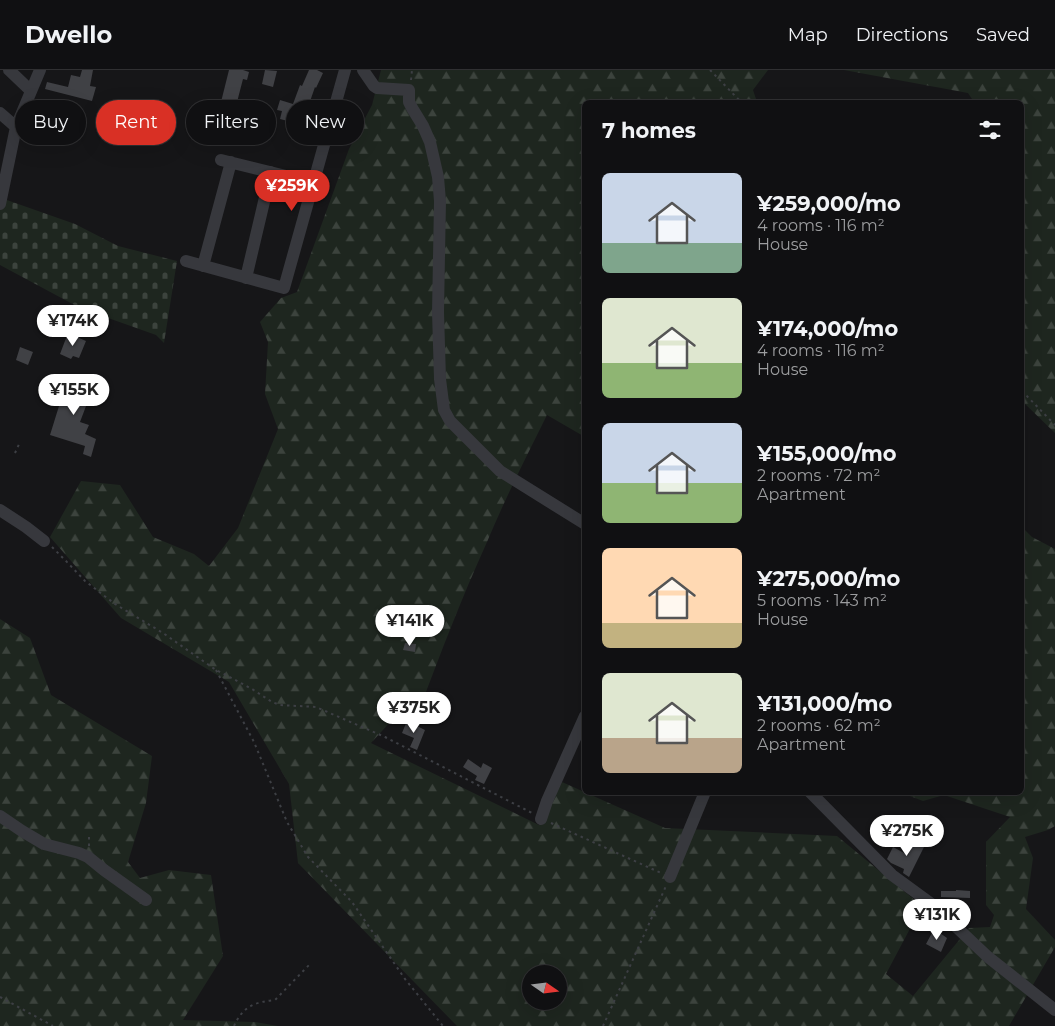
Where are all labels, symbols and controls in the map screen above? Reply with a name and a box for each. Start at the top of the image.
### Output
text: Dwello [25,20,112,49]
text: Map [788,24,828,46]
text: Directions [856,24,948,46]
text: Saved [976,24,1030,46]
chip: Buy [15,100,86,145]
chip: Rent [96,100,176,145]
chip: Filters [186,100,276,145]
chip: New [286,100,364,145]
icon: filters [976,116,1004,144]
text: 7 homes [602,118,696,143]
pin: ¥259K [257,170,327,212]
text: ¥259K [266,176,318,195]
text: ¥259,000/mo [757,191,901,216]
icon: home [642,193,702,253]
text: 4 rooms · 116 m² [757,216,885,235]
text: House [757,235,808,254]
pin: ¥174K [38,304,108,347]
text: ¥174K [48,311,98,330]
text: ¥174,000/mo [757,316,898,341]
icon: home [642,318,702,378]
text: 4 rooms · 116 m² [757,341,885,360]
text: House [757,360,808,379]
pin: ¥155K [39,374,109,416]
text: ¥155K [49,380,99,399]
text: ¥155,000/mo [757,441,897,466]
icon: home [642,443,702,503]
text: 2 rooms · 72 m² [757,466,880,485]
text: Apartment [757,485,846,504]
text: ¥275,000/mo [757,566,900,591]
icon: home [642,568,702,628]
text: 5 rooms · 143 m² [757,591,887,610]
pin: ¥141K [375,604,445,647]
text: House [757,610,808,629]
text: ¥141K [386,611,434,630]
text: ¥131,000/mo [757,691,892,716]
pin: ¥375K [379,692,449,734]
icon: home [642,693,702,753]
text: ¥375K [388,698,440,717]
text: 2 rooms · 62 m² [757,716,881,735]
text: Apartment [757,735,846,754]
pin: ¥275K [872,814,942,857]
text: ¥275K [881,821,933,840]
pin: ¥131K [902,898,972,941]
text: ¥131K [914,905,960,924]
north arrow [522,965,568,1010]
map controls [522,965,567,1010]

